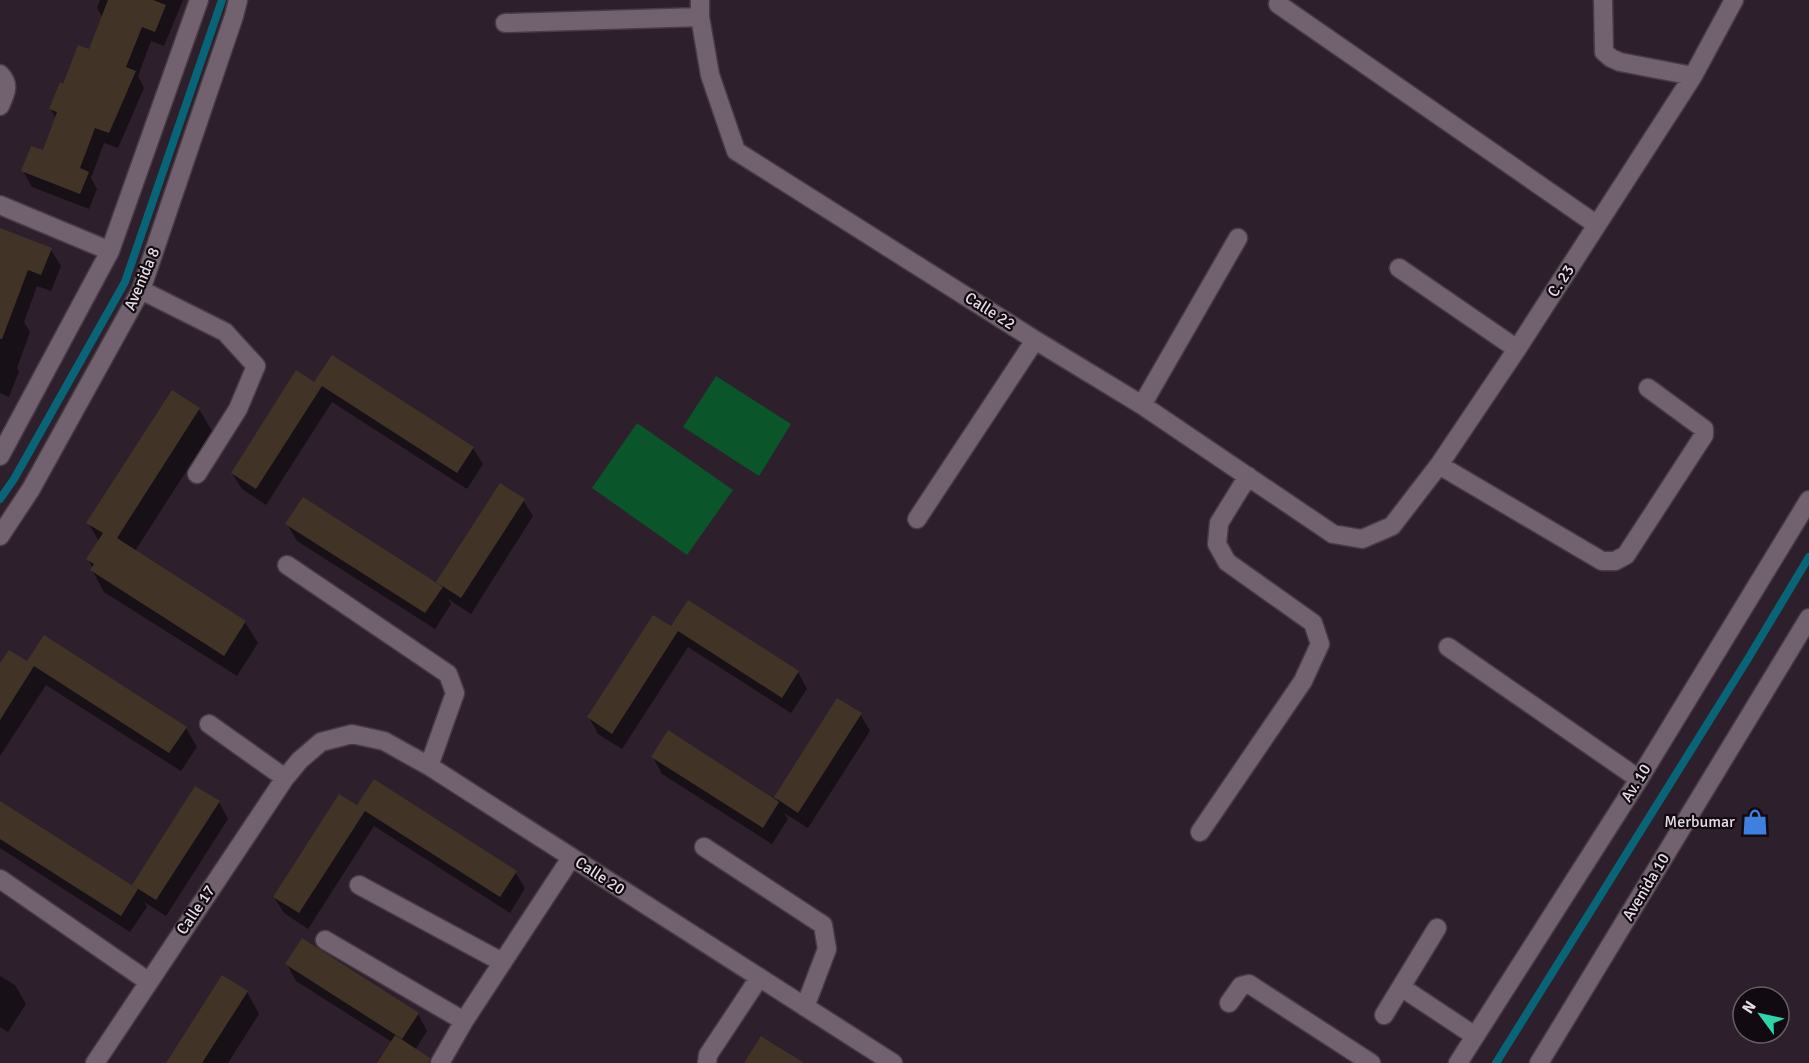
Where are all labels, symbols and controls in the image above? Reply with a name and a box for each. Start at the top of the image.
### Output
street label: Avenida 8 [120,245,164,313]
street label: C. 23 [1543,261,1579,301]
street label: Calle 22 [961,288,1019,334]
street label: Av. 10 [1617,760,1655,806]
shop icon: Merbumar [1740,807,1770,837]
place label: Merbumar [1664,812,1735,832]
street label: Avenida 10 [1618,850,1674,924]
street label: Calle 20 [571,852,629,900]
street label: Calle 17 [172,881,220,939]
north arrow [1731,985,1791,1045]
text: N [1738,997,1761,1017]

